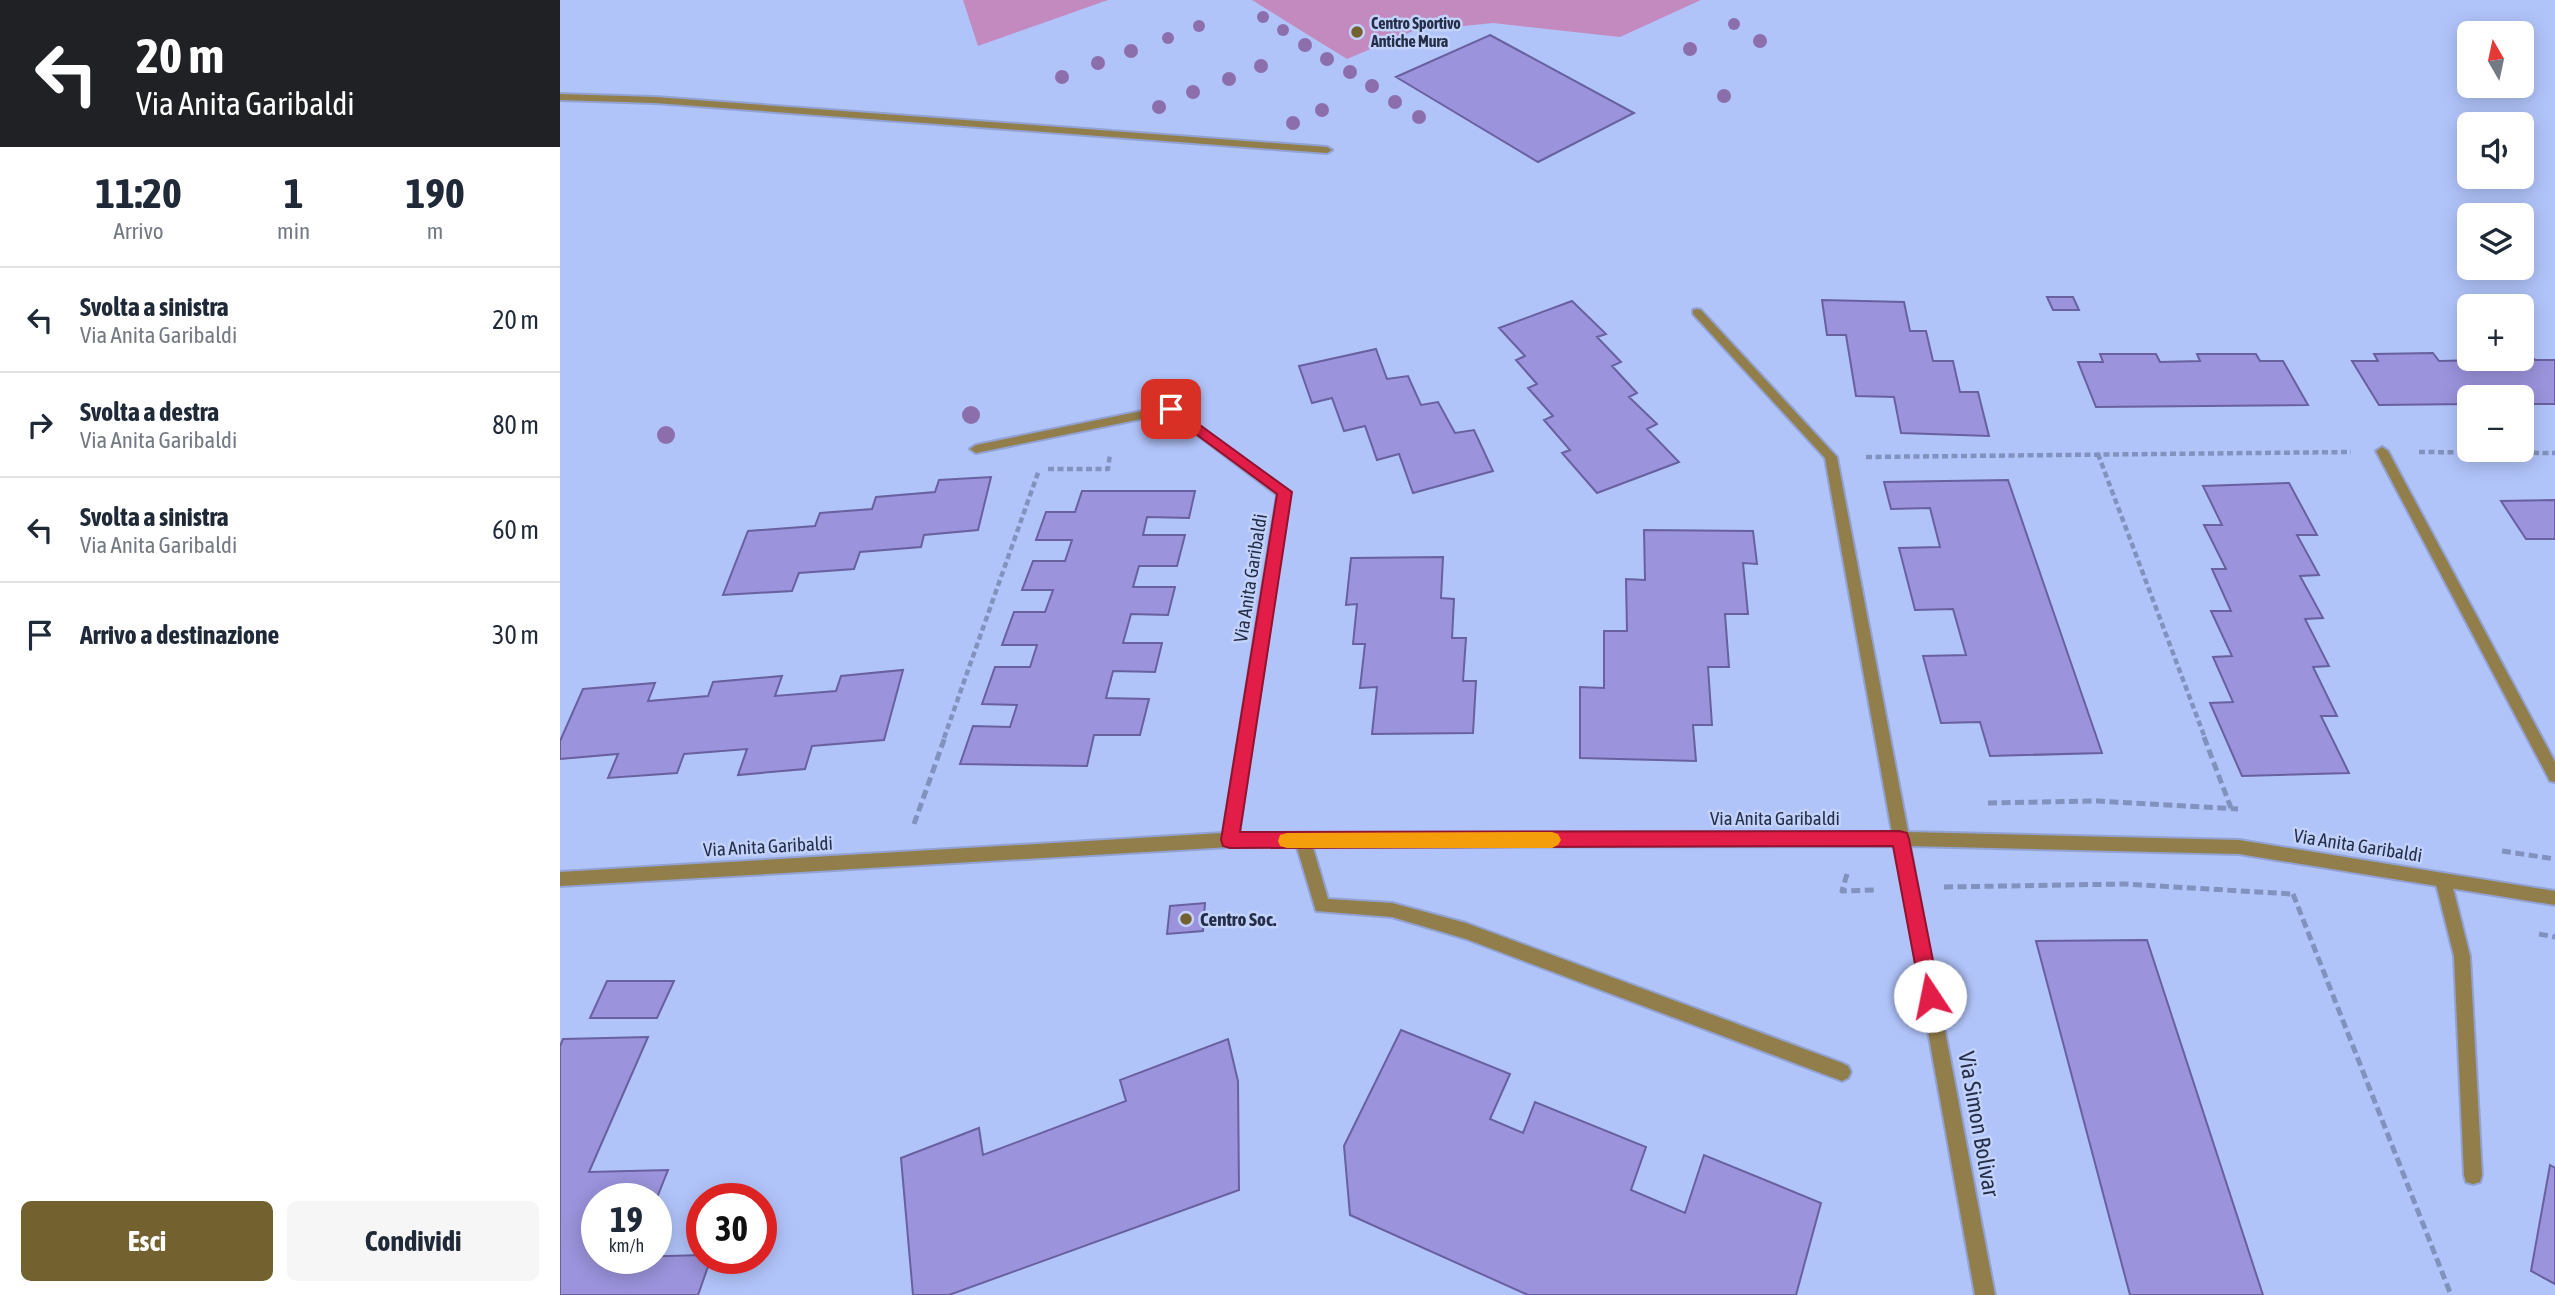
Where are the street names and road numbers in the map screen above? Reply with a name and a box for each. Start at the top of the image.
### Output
street label: Via Anita Garibaldi [1229,512,1271,644]
street label: Via Anita Garibaldi [1710,807,1840,829]
street label: Via Anita Garibaldi [2292,824,2424,866]
street label: Via Anita Garibaldi [703,832,833,860]
street label: Via Simon Bolivar [1953,1049,2005,1200]

